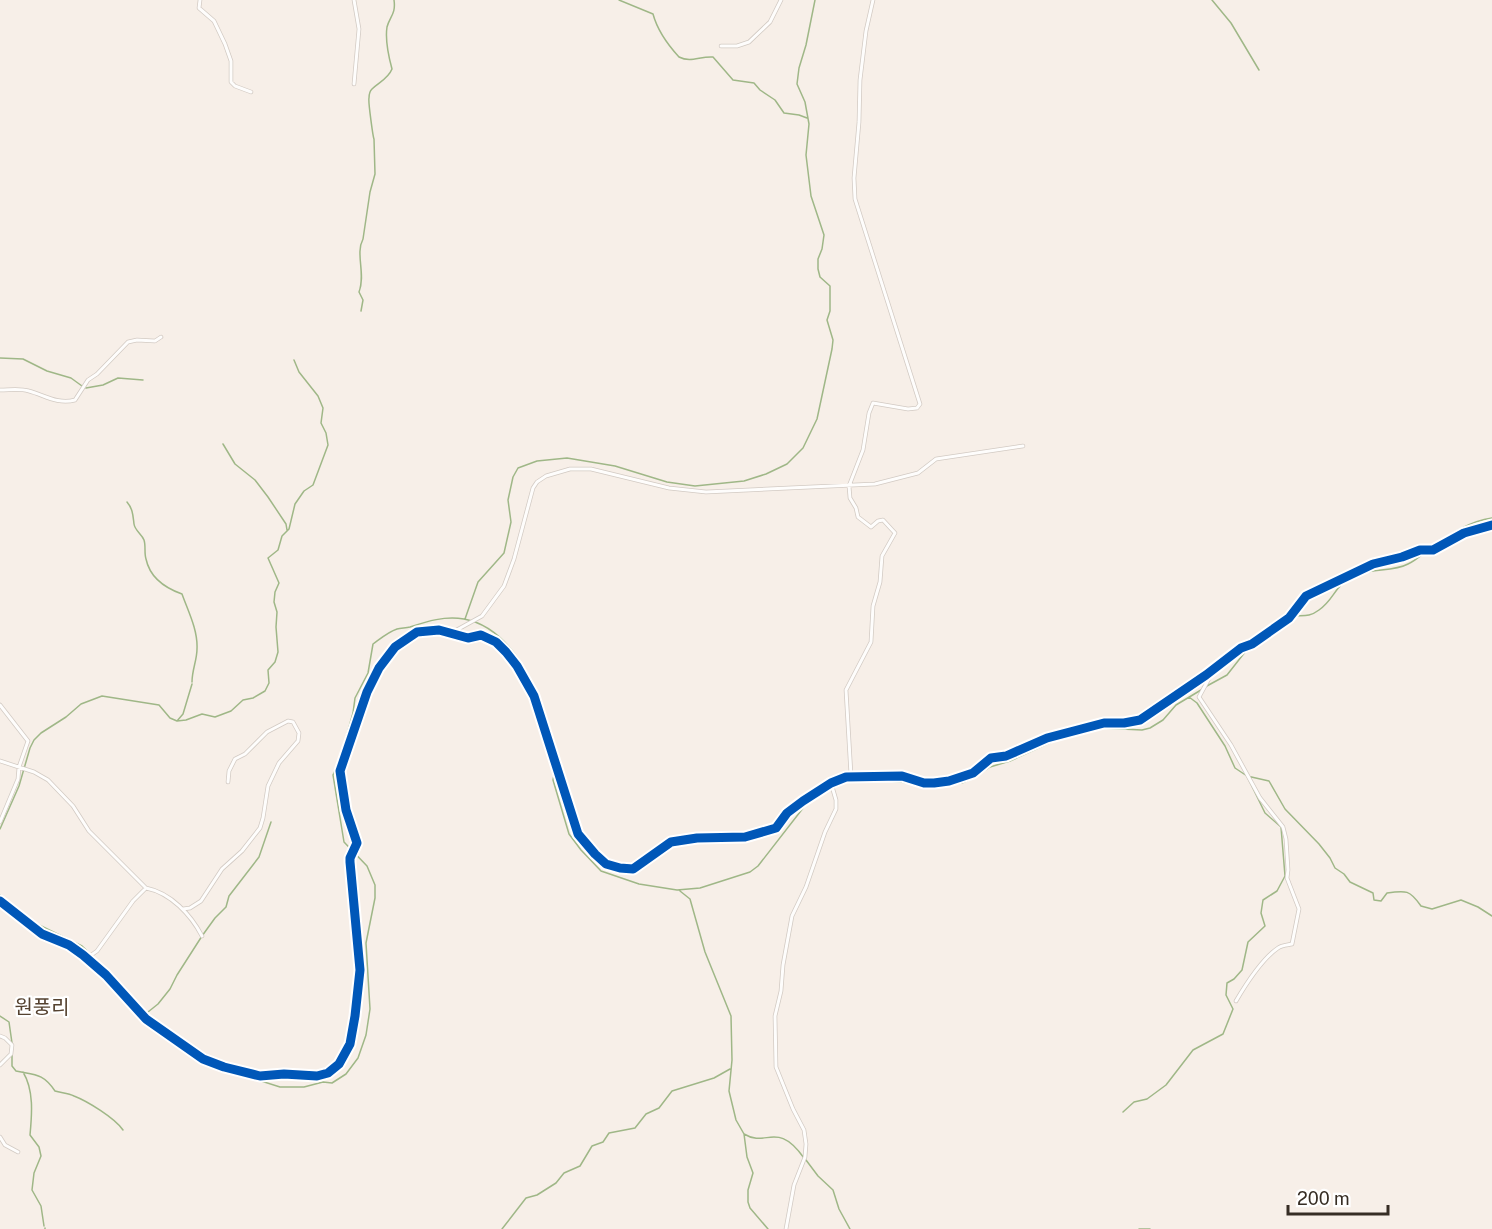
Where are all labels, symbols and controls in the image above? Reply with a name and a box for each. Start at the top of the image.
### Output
district label: 원풍리 [14,995,70,1019]
scale bar [1288,1178,1388,1216]
text: 200 m [1297,1188,1350,1209]

